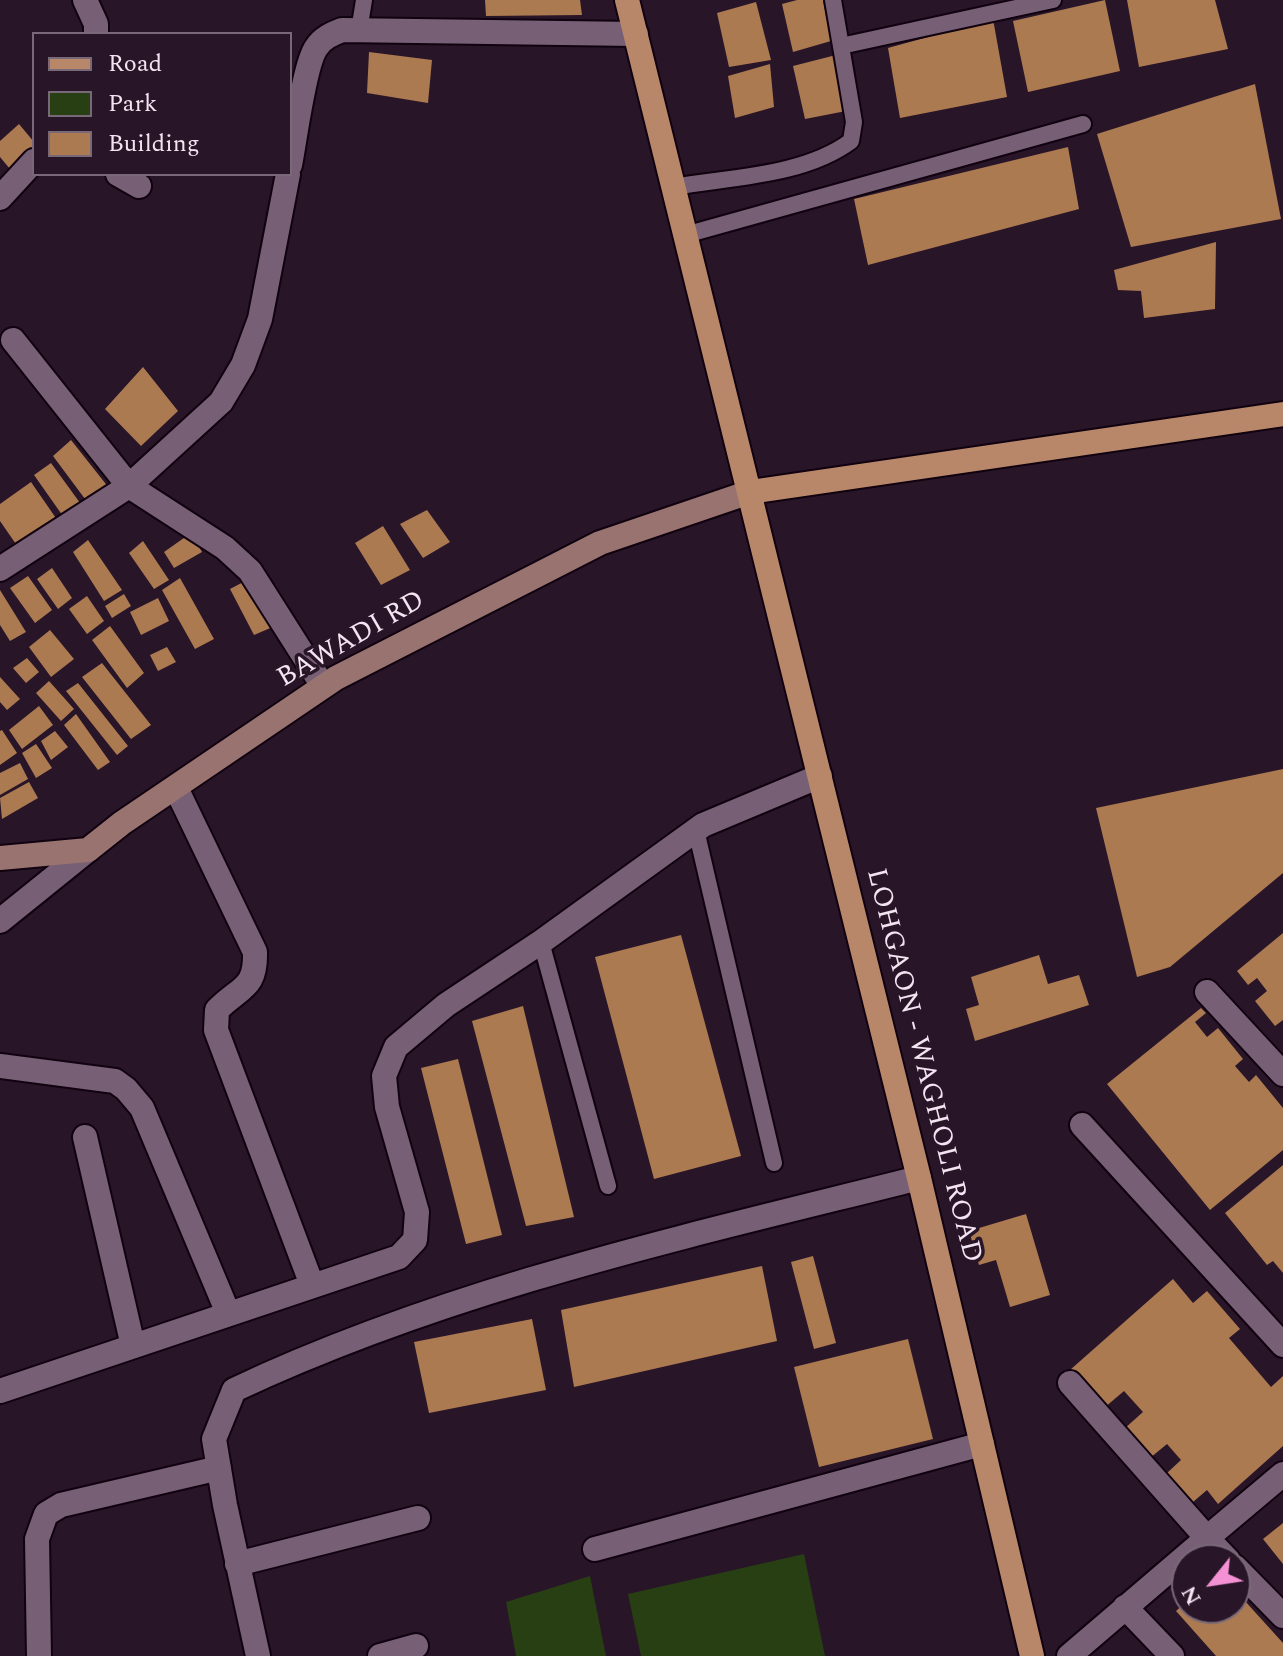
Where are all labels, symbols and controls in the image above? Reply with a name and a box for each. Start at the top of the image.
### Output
legend [32,32,292,176]
text: Road [108,46,162,82]
text: Park [108,86,158,122]
text: Building [108,126,200,162]
street label: BAWADI RD [272,585,432,697]
street label: LOHGAON - WAGHOLI ROAD [857,865,987,1267]
north arrow [1171,1544,1251,1624]
text: N [1173,1579,1210,1611]

